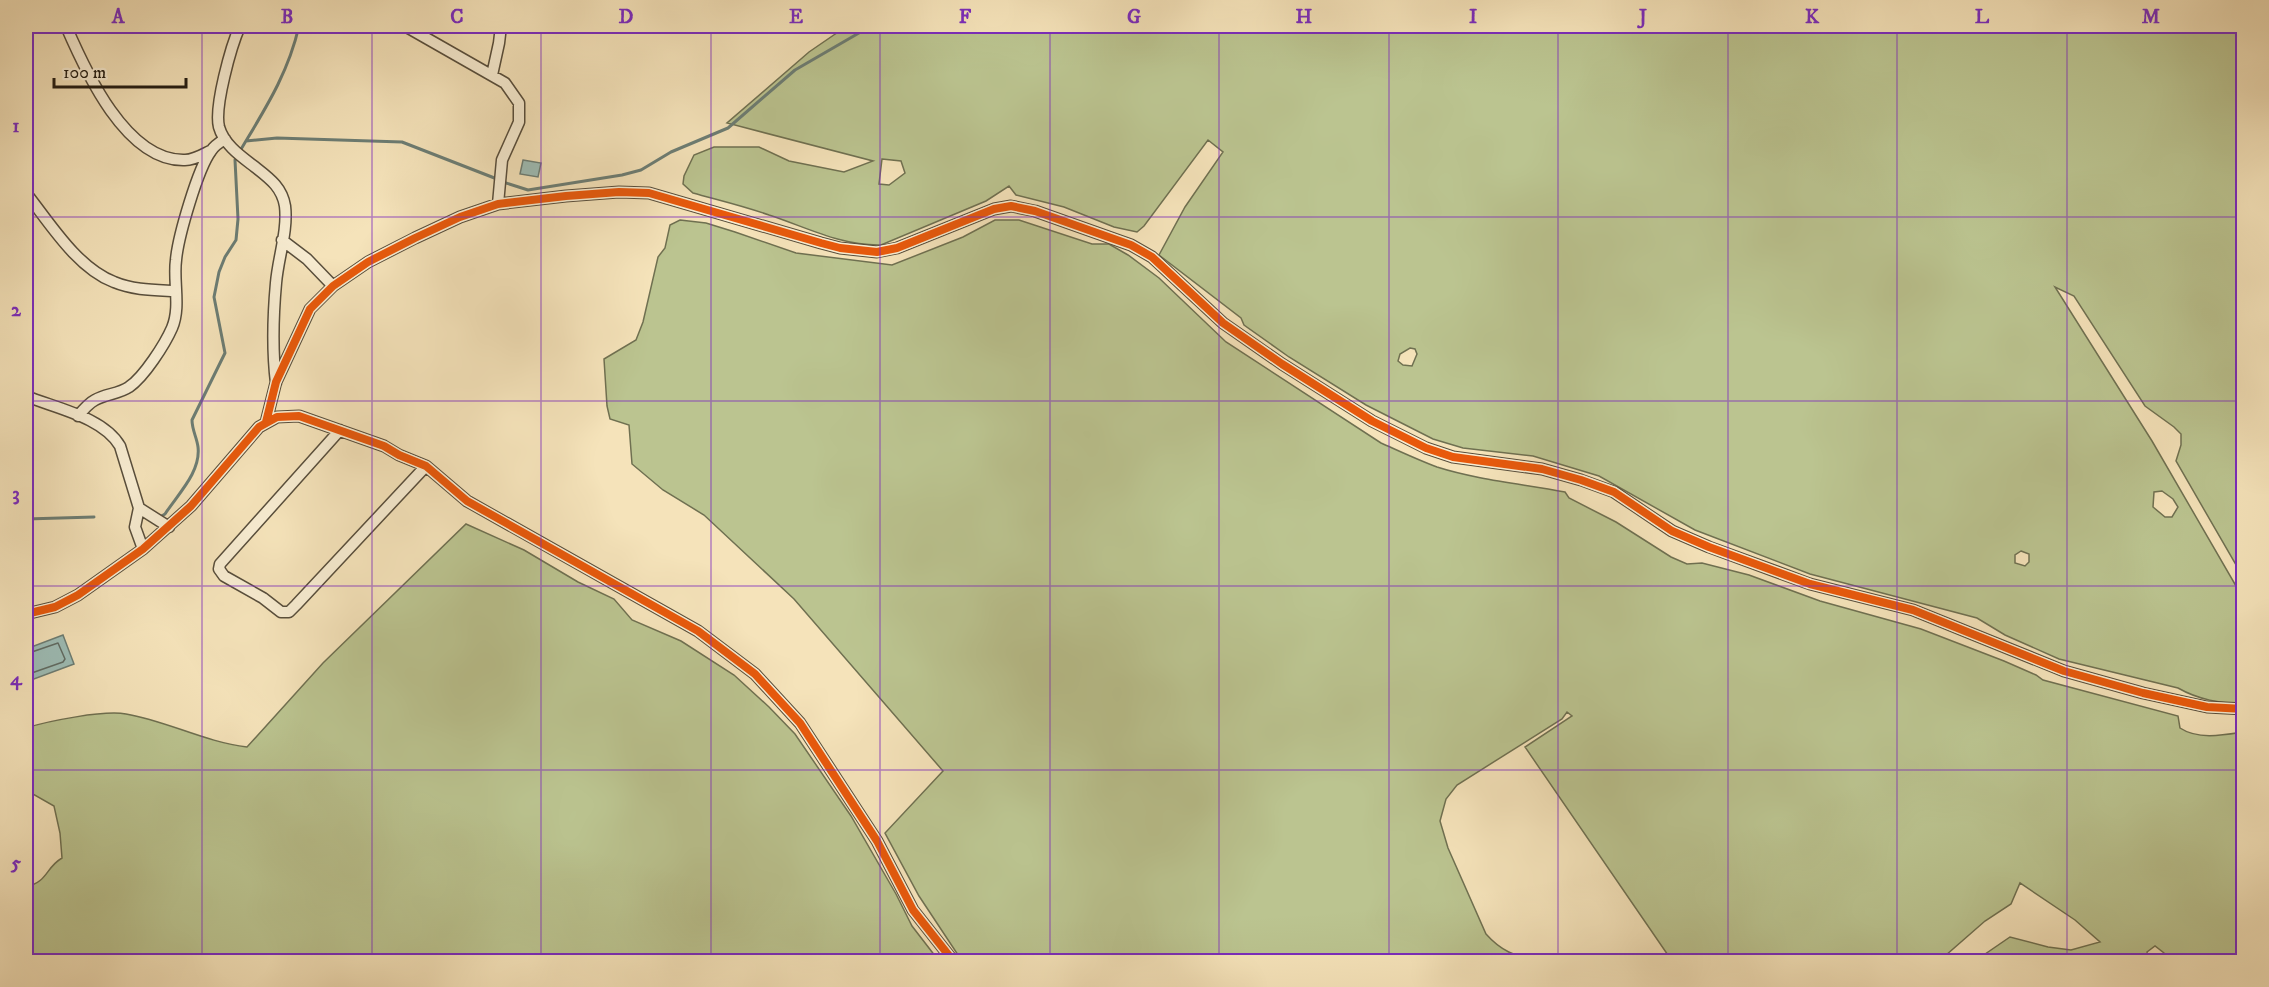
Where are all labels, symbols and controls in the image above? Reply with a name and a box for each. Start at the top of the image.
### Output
text: A [111,5,126,30]
text: B [281,5,293,30]
text: C [450,5,464,30]
text: D [619,5,634,30]
text: E [789,5,803,30]
text: F [959,5,972,30]
text: G [1127,5,1141,30]
text: H [1296,5,1313,30]
text: I [1469,5,1477,30]
text: J [1637,5,1647,30]
text: K [1805,5,1820,30]
text: L [1975,5,1990,30]
text: M [2142,5,2160,30]
scale bar [54,51,186,89]
text: 100 m [63,62,106,84]
text: 1 [12,114,20,139]
text: 2 [11,298,22,323]
text: 3 [12,482,20,507]
text: 4 [10,667,23,692]
text: 5 [10,851,21,876]

